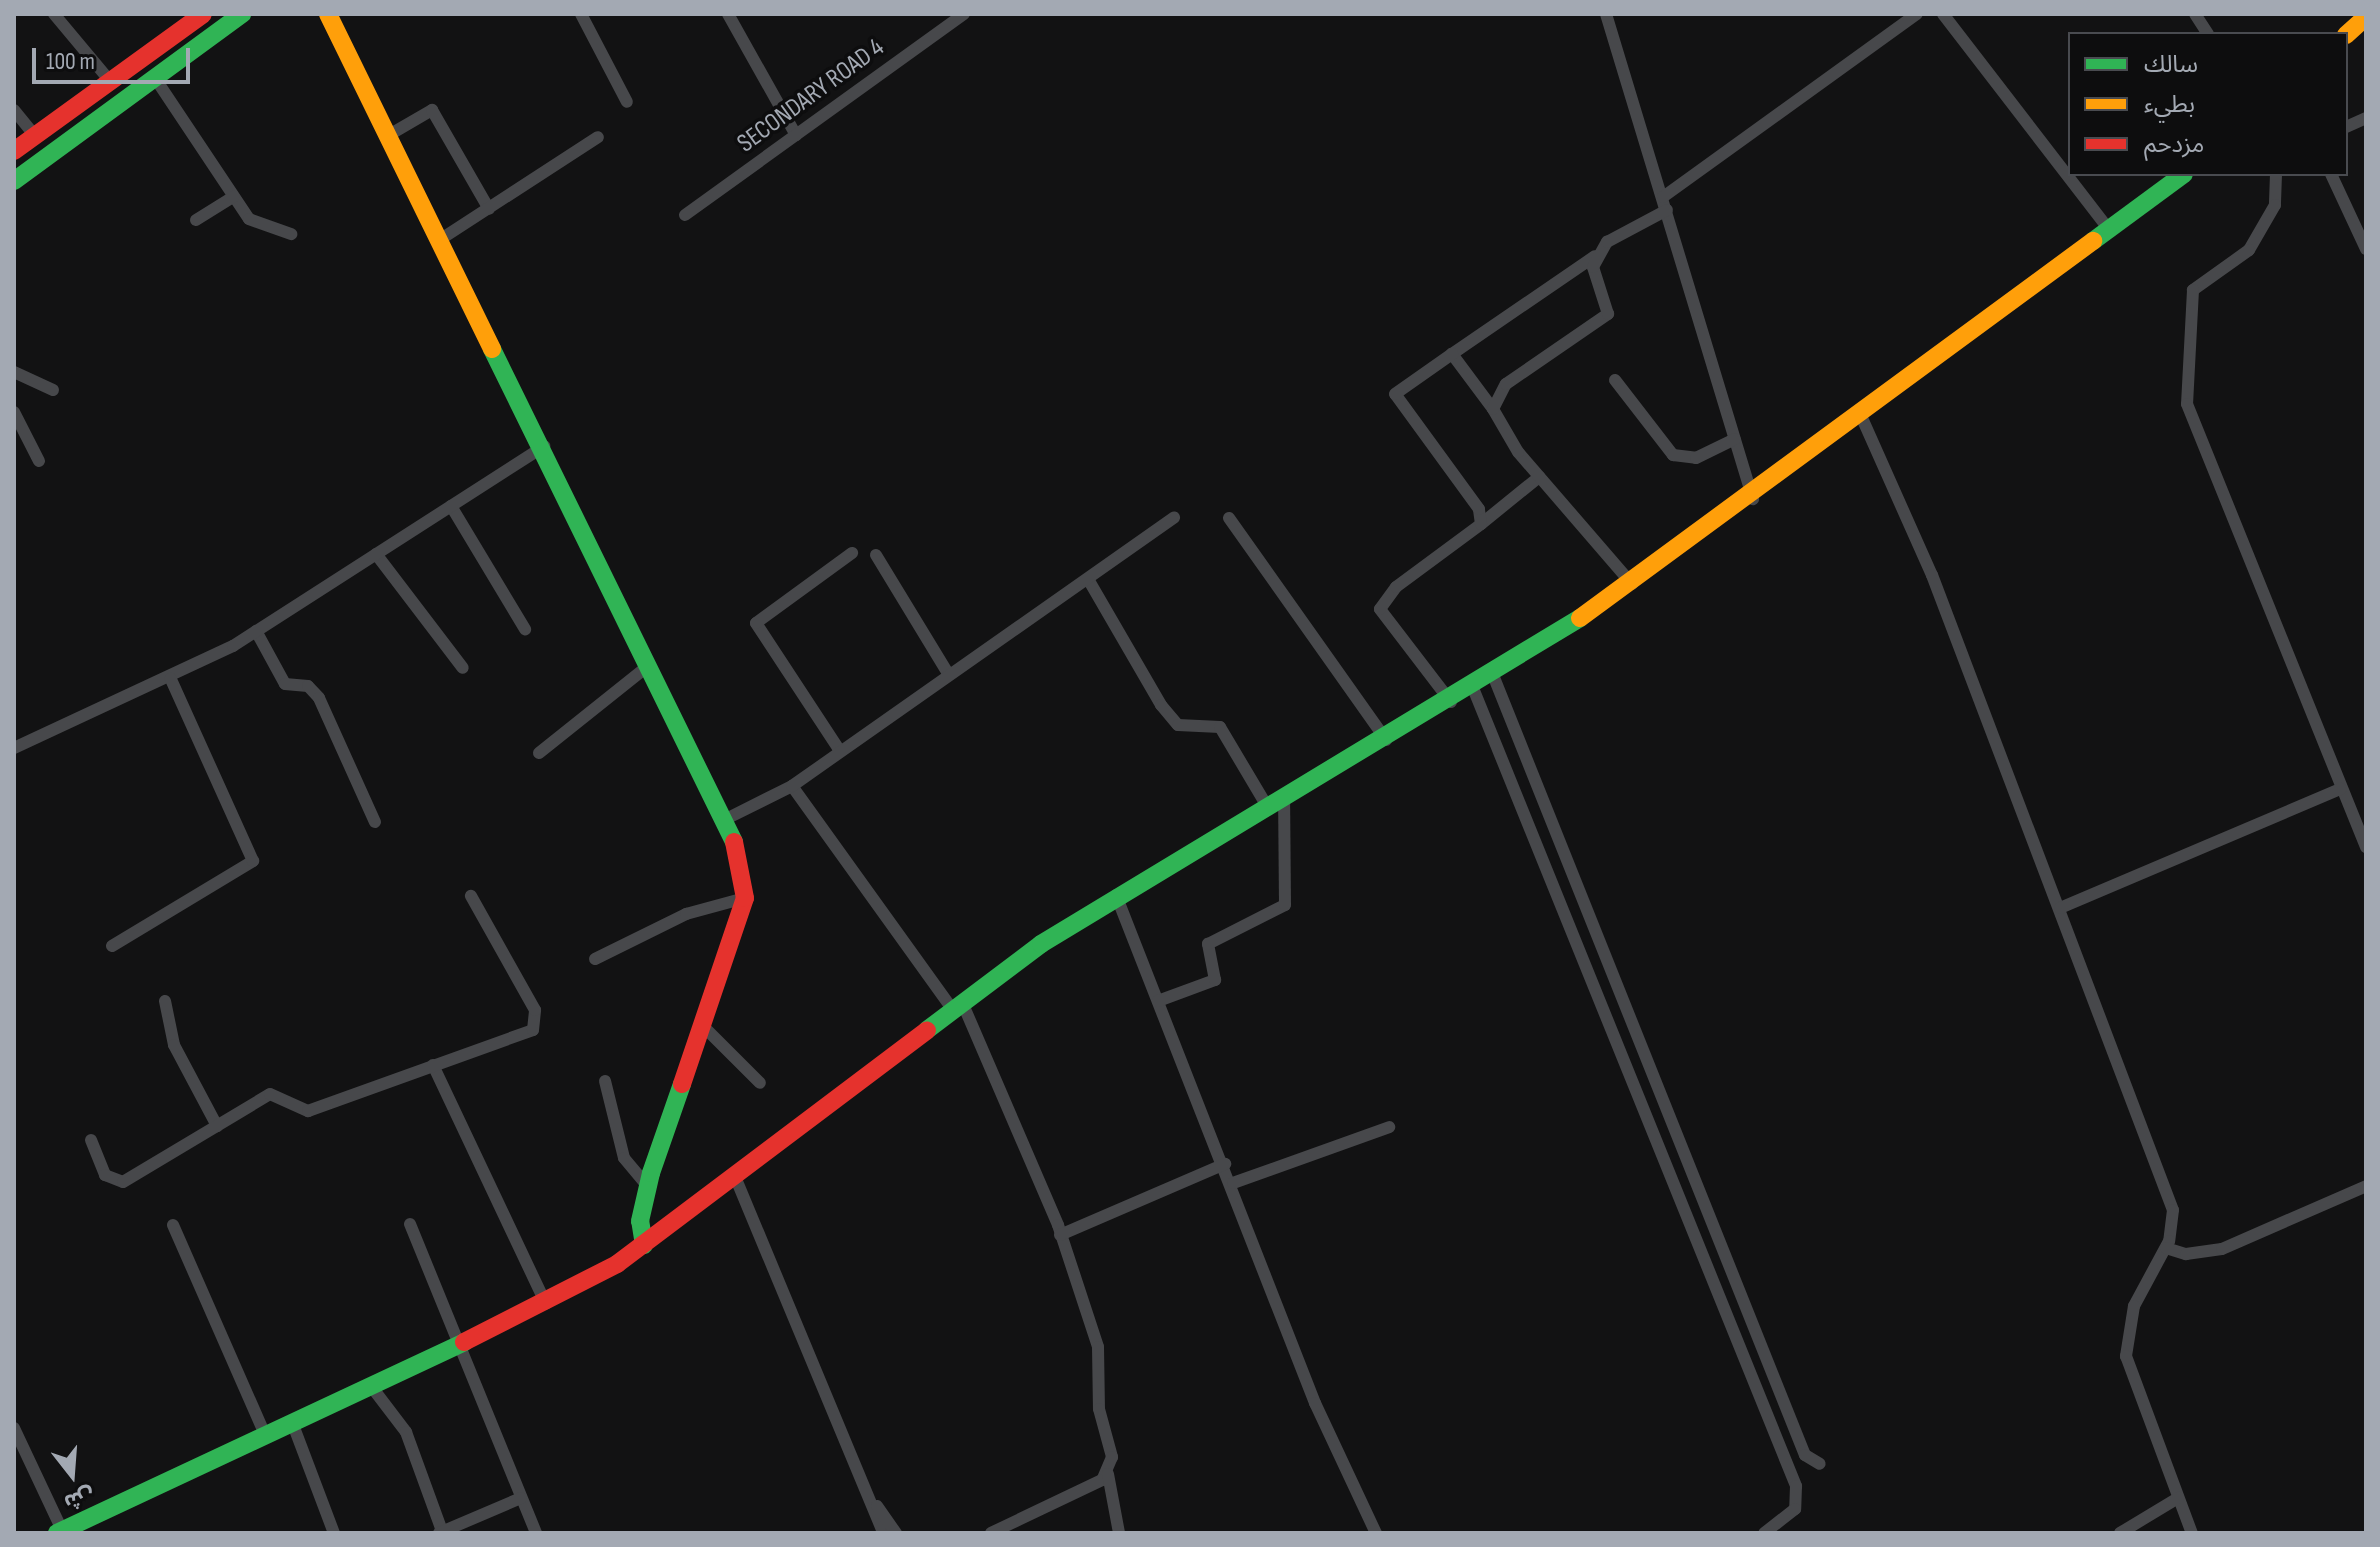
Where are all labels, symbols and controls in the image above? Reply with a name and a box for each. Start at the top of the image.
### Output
scale bar [36,32,194,82]
street label: SECONDARY ROAD 4 [732,32,890,160]
legend [2068,32,2348,176]
text: 100 m [46,47,95,76]
text: سالك [2144,50,2198,79]
text: بطيء [2144,90,2195,119]
text: مزدحم [2144,130,2204,159]
north arrow [32,1435,112,1515]
text: ش [61,1481,98,1516]

